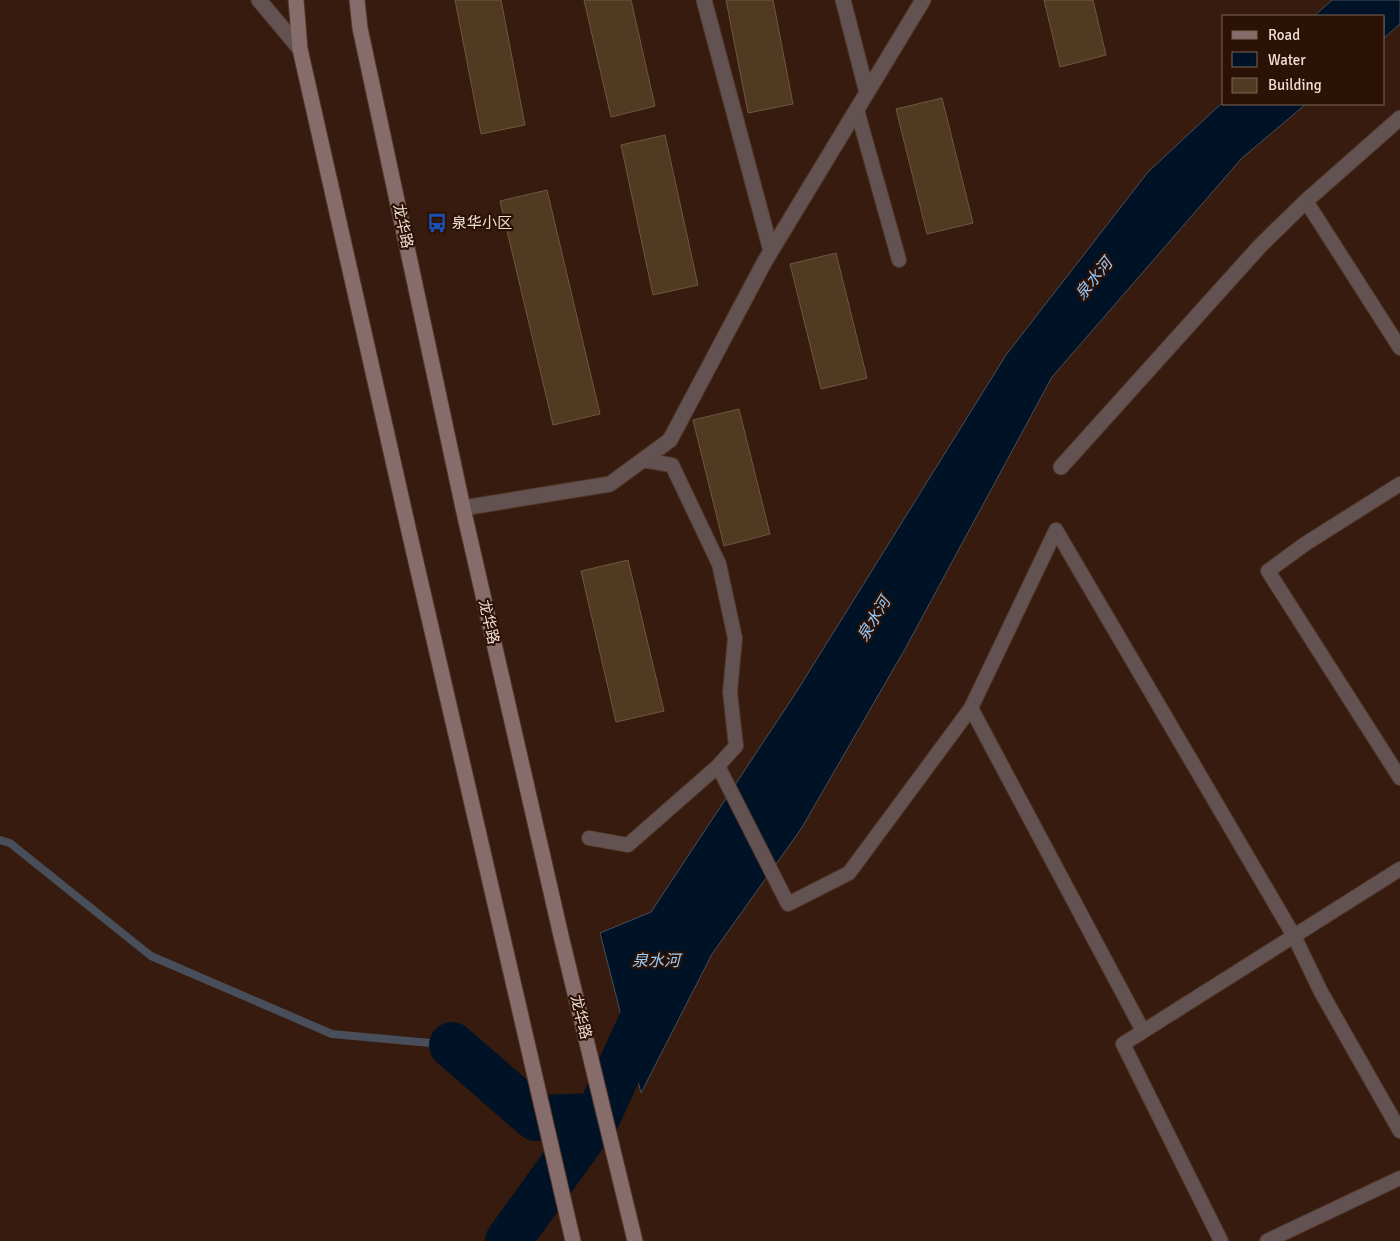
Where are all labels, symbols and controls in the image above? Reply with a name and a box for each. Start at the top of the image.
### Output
legend [1222,15,1385,105]
text: Road [1268,26,1300,44]
text: Water [1268,51,1306,69]
text: Building [1268,76,1322,94]
street label: 龙华路 [390,202,416,250]
bus stop icon: 泉华小区 [426,212,448,234]
place label: 泉华小区 [452,214,512,232]
water label: 泉水河 [1071,252,1119,304]
water label: 泉水河 [853,591,896,645]
street label: 龙华路 [475,598,503,646]
water label: 泉水河 [632,951,683,971]
street label: 龙华路 [567,993,595,1041]

